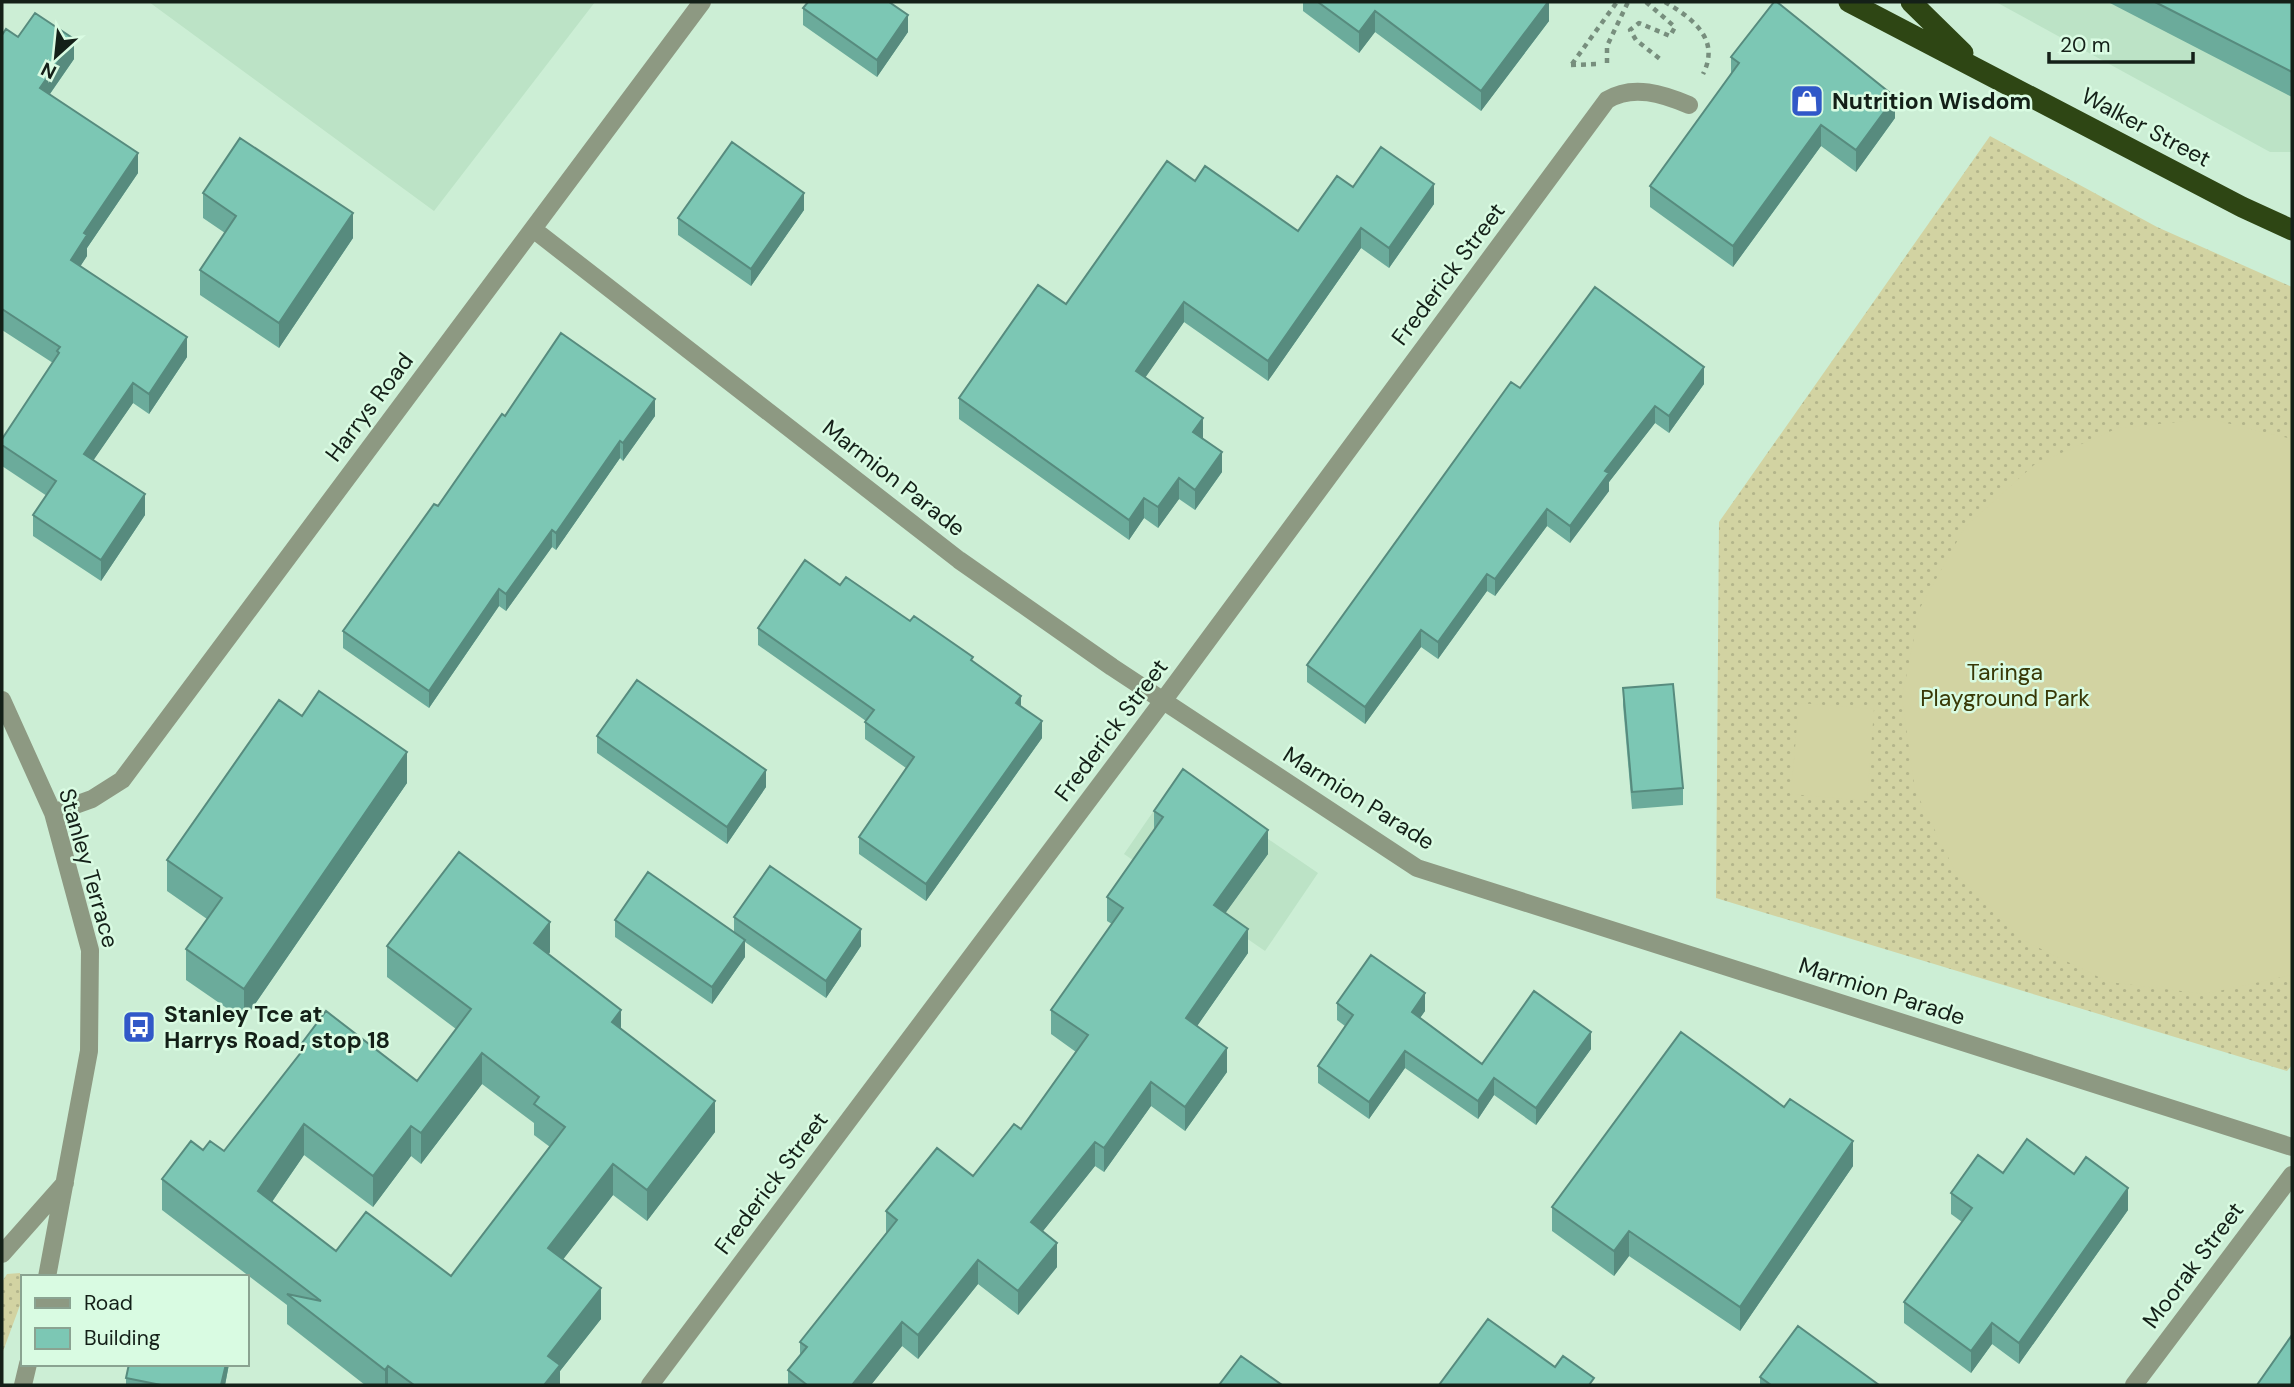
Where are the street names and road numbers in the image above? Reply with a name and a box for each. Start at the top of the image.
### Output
street label: Walker Street [2076,80,2216,174]
street label: Frederick Street [1385,197,1511,351]
street label: Harrys Road [318,347,420,467]
street label: Marmion Parade [817,413,971,543]
street label: Frederick Street [1048,653,1174,807]
street label: Marmion Parade [1278,739,1440,857]
street label: Stanley Terrace [52,785,126,951]
street label: Marmion Parade [1795,950,1969,1032]
street label: Frederick Street [708,1106,834,1260]
street label: Moorak Street [2136,1196,2250,1334]

